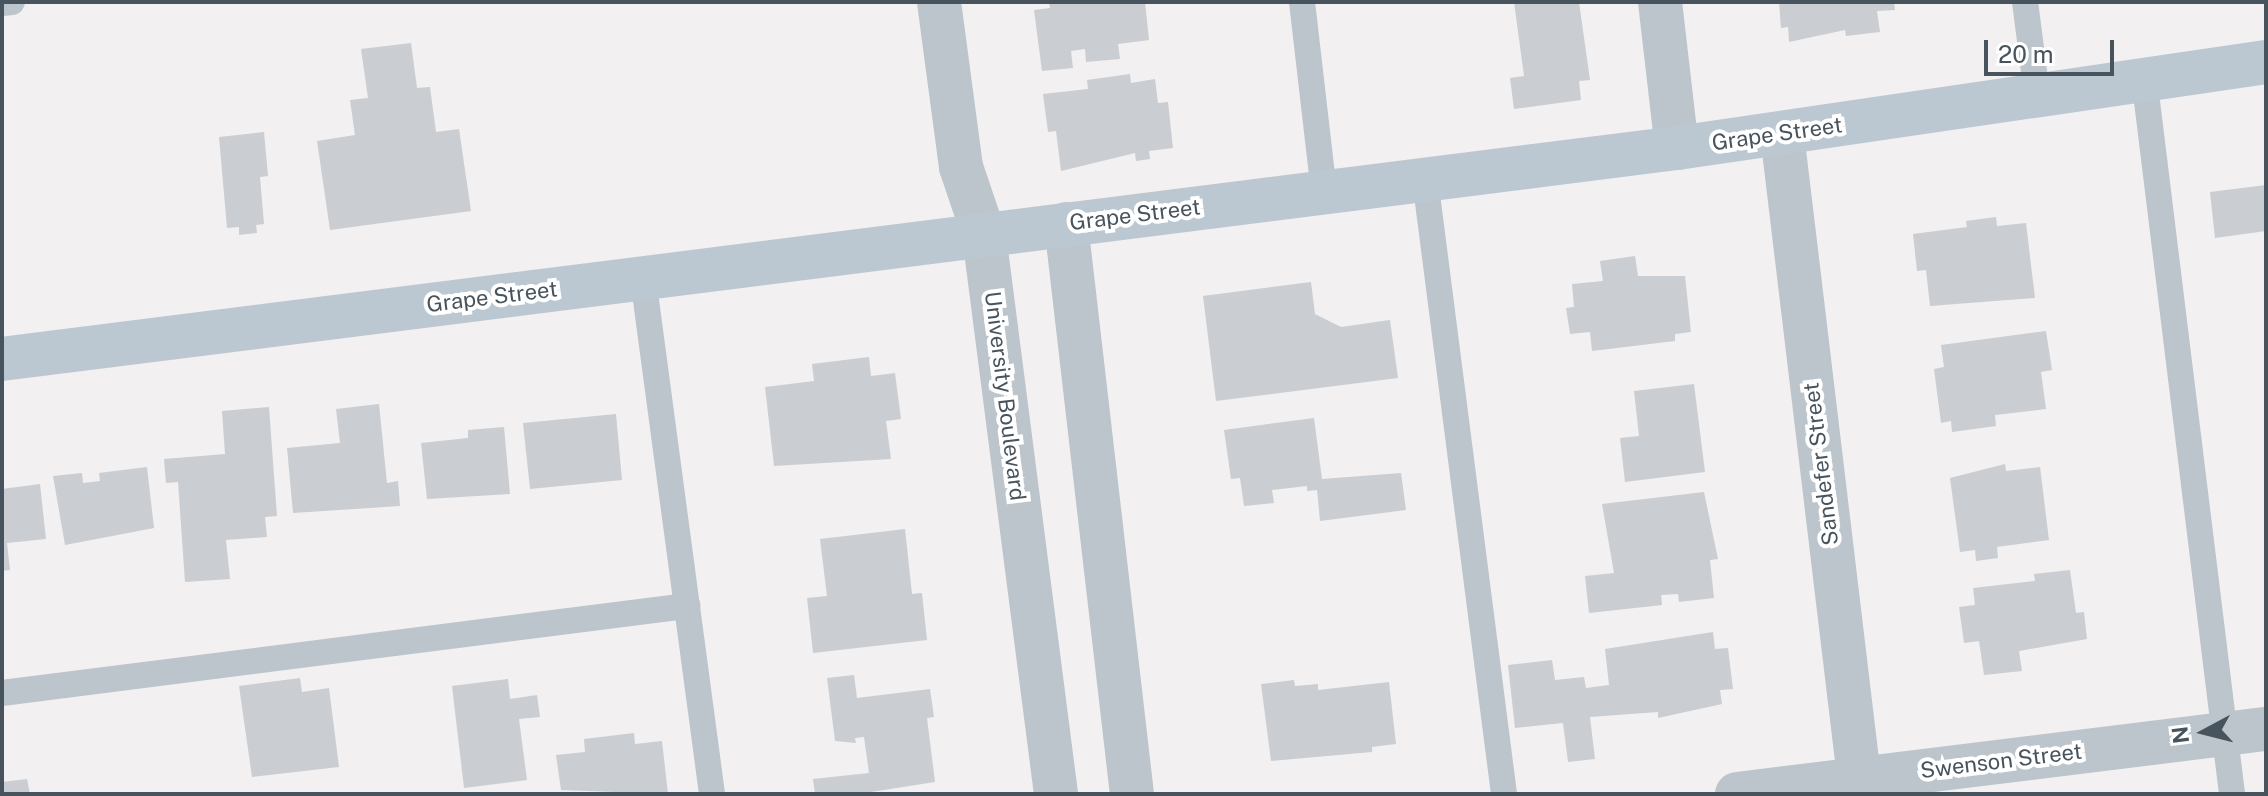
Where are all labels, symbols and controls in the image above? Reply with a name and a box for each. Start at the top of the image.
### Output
scale bar [1988,24,2118,74]
text: 20 m [1998,40,2054,68]
street label: Grape Street [1710,112,1844,156]
street label: Grape Street [1068,194,1202,236]
street label: Grape Street [425,276,559,318]
street label: University Boulevard [979,290,1031,502]
street label: Sandefer Street [1798,381,1844,547]
north arrow [2164,692,2244,772]
text: N [2166,725,2194,745]
street label: Swenson Street [1919,738,2083,784]

